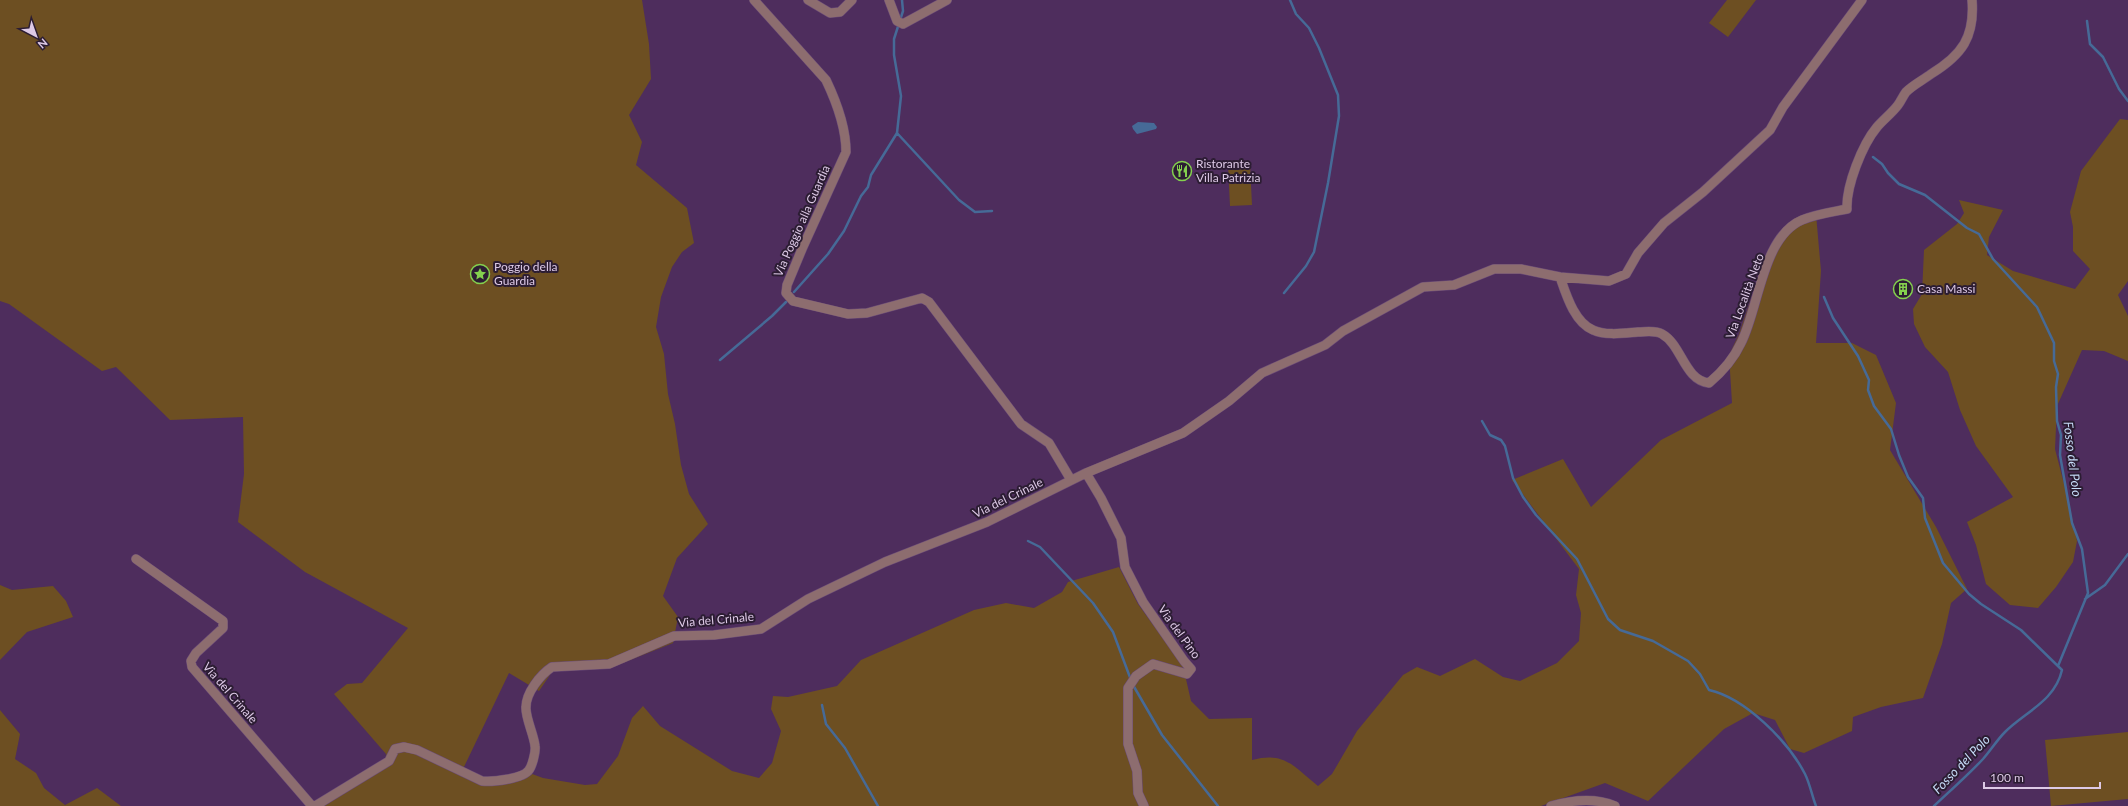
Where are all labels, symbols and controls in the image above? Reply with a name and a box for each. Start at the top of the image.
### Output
north arrow [16,16,56,56]
text: N [35,36,50,52]
place label: Ristorante Villa Patrizia [1196,156,1260,185]
restaurant icon: Ristorante Villa Patrizia [1171,160,1193,182]
street label: Via Poggio alla Guardia [770,163,833,279]
street label: Via Località Neto [1722,251,1767,341]
place label: Poggio della Guardia [494,259,558,288]
place icon: Poggio della Guardia [469,263,491,285]
building icon: Casa Massi [1892,278,1914,300]
place label: Casa Massi [1917,281,1976,296]
water label: Fosso del Polo [2060,420,2086,498]
street label: Via del Crinale [970,474,1045,521]
street label: Via del Pino [1155,602,1204,662]
street label: Via del Crinale [677,609,754,630]
street label: Via del Crinale [200,659,261,726]
water label: Fosso del Polo [1929,731,1993,797]
scale bar [1984,764,2100,790]
text: 100 m [1990,770,2024,785]

